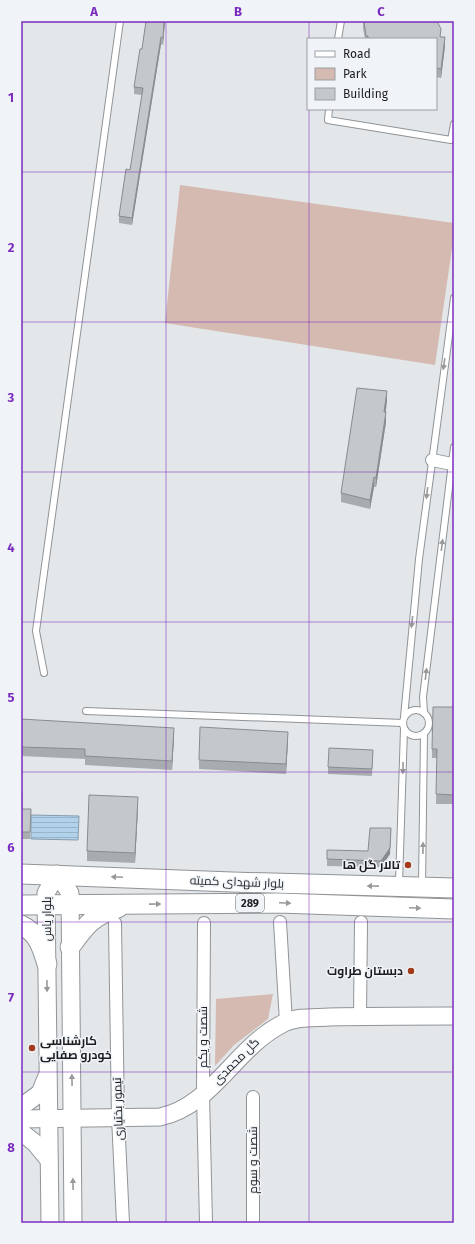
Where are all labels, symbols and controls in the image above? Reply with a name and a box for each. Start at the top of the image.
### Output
text: A [89,4,98,19]
text: B [234,4,242,19]
text: C [377,4,385,19]
legend [307,38,437,110]
text: Road [343,47,371,61]
text: Park [343,67,367,81]
text: Building [343,87,389,101]
text: 1 [8,90,14,105]
text: 2 [8,240,15,255]
one-way arrow [441,358,447,370]
text: 3 [7,390,15,405]
one-way arrow [424,487,430,499]
one-way arrow [438,539,445,551]
text: 4 [7,540,15,555]
one-way arrow [409,616,416,628]
one-way arrow [423,668,429,680]
text: 5 [8,690,15,705]
one-way arrow [400,762,406,775]
text: 6 [7,840,15,855]
one-way arrow [420,841,426,854]
place label: تالار گل ها [342,858,401,873]
marker: تالار گل ها [403,860,413,870]
street label: بلوار شهدای کمیته [190,873,284,891]
one-way arrow [110,874,123,880]
one-way arrow [367,882,379,889]
road number: 289 [236,894,264,912]
street label: بلوار یاس [40,897,54,941]
one-way arrow [279,900,292,906]
one-way arrow [149,901,162,907]
one-way arrow [409,904,421,911]
place label: دبستان طراوت [327,964,403,979]
marker: دبستان طراوت [406,966,416,976]
one-way arrow [44,980,50,993]
text: 7 [8,990,14,1005]
street label: شصت و یکم [196,1006,211,1068]
place label: کارشناسی خودرو صفایی [40,1034,112,1063]
street label: گل محمدی [210,1035,262,1087]
marker: کارشناسی خودرو صفایی [27,1043,37,1053]
one-way arrow [69,1073,75,1086]
street label: تیمور بختیاری [110,1076,126,1141]
street label: شصت و سوم [246,1126,261,1194]
text: 8 [7,1140,15,1155]
one-way arrow [70,1177,76,1190]

